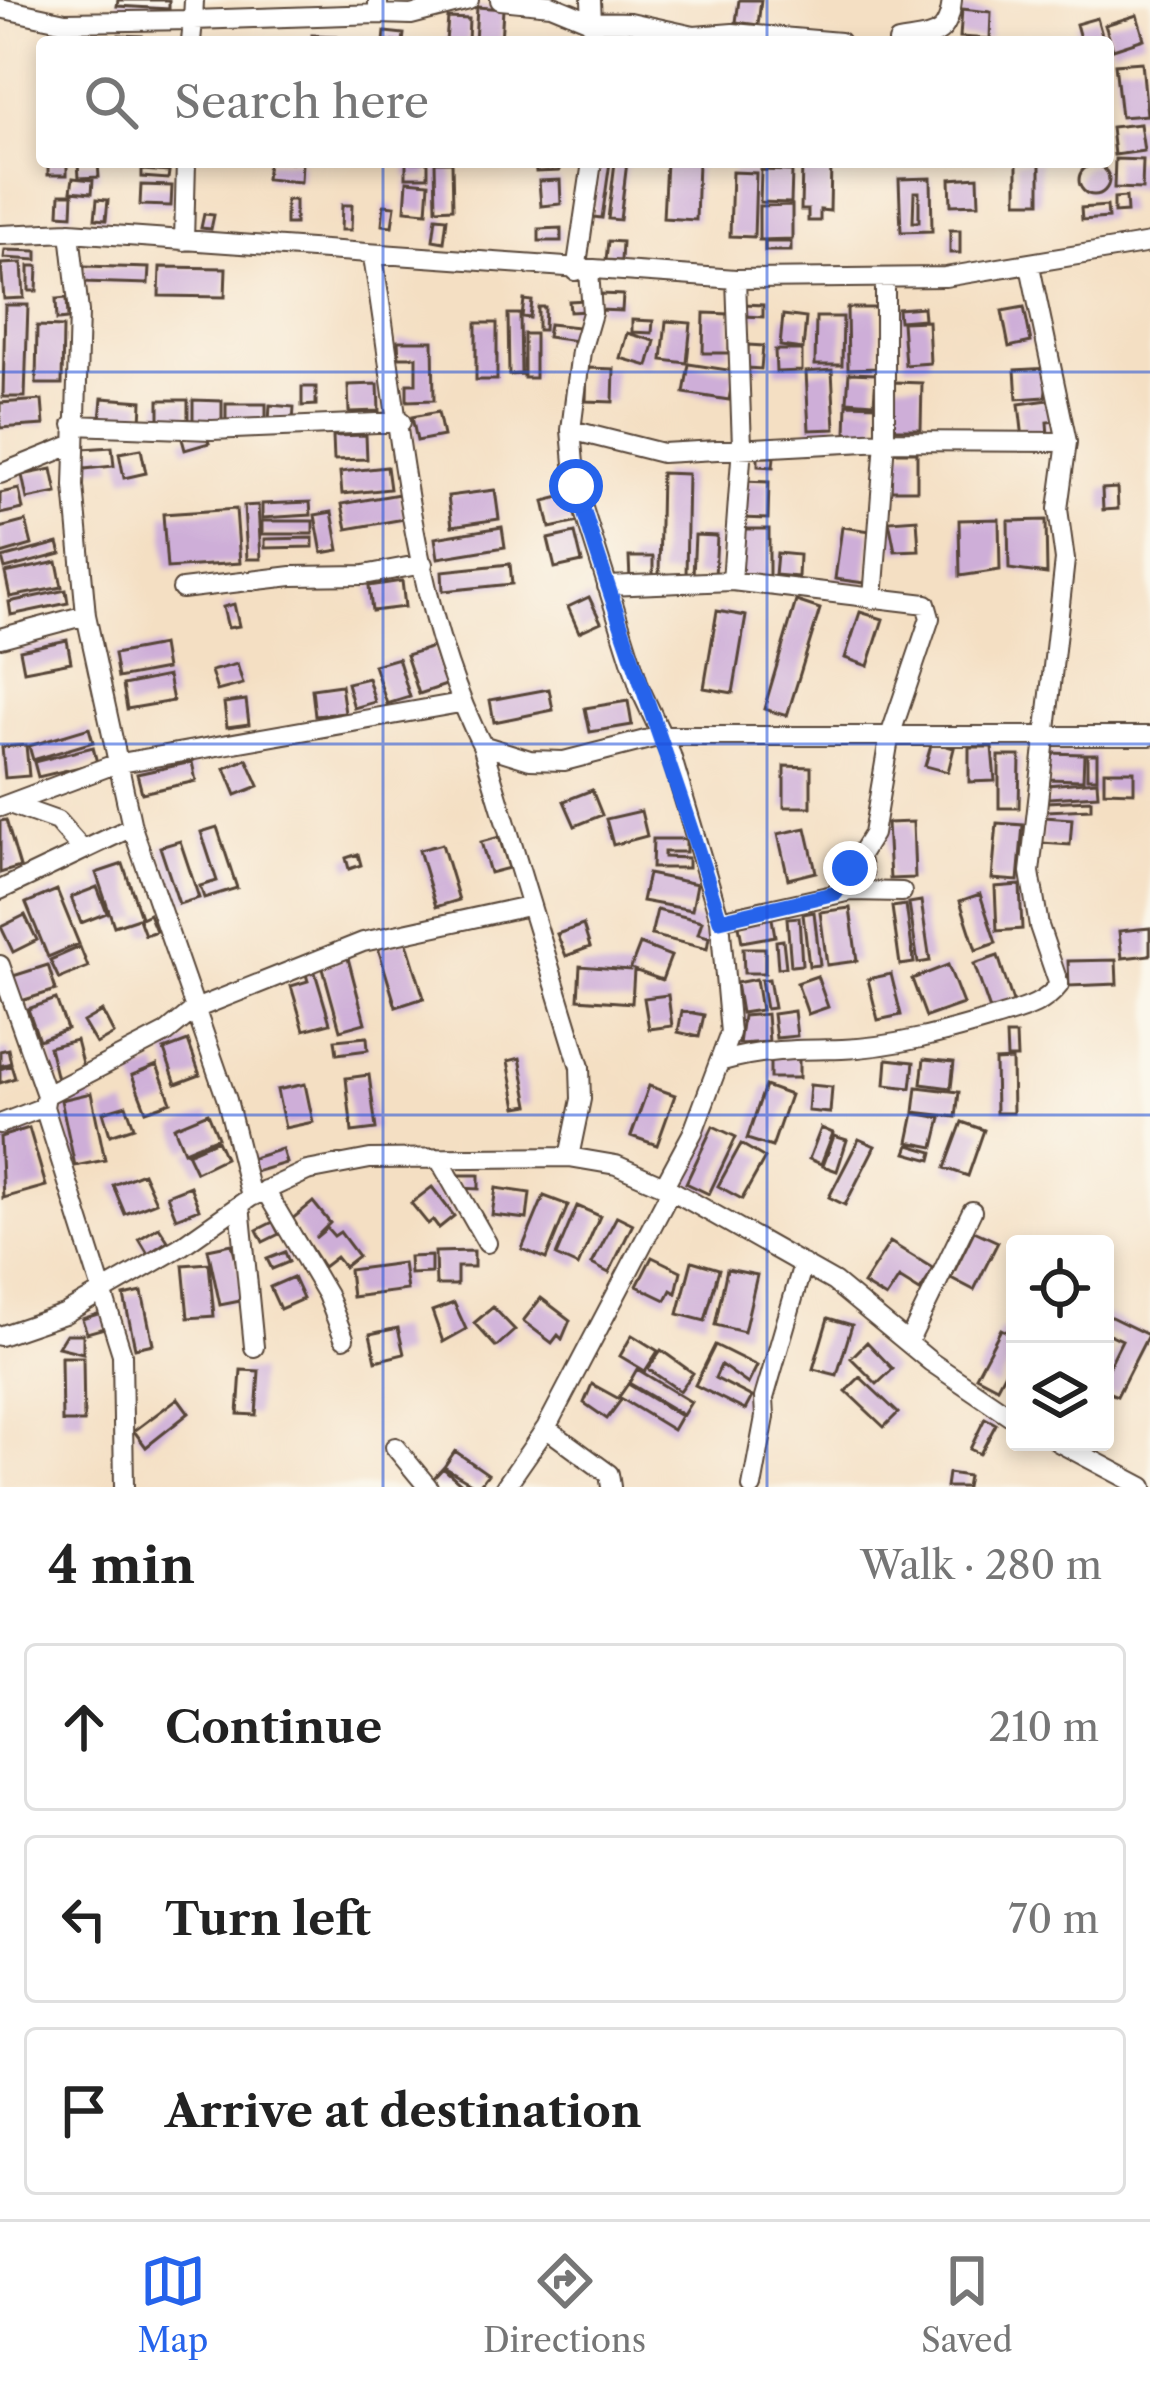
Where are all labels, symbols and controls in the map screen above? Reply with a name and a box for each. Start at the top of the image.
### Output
search box [36,36,1114,168]
icon: search [78,69,144,135]
text: Search here [174,74,429,130]
route start [549,459,603,513]
route end [823,841,877,895]
map controls [1006,1235,1114,1451]
button: locate [1006,1235,1114,1343]
button: layers [1006,1343,1114,1451]
text: 4 min [48,1534,195,1596]
text: Walk · 280 m [860,1541,1102,1589]
icon: ahead [51,1694,117,1760]
text: Continue [165,1699,382,1755]
text: 210 m [989,1703,1099,1751]
icon: left [51,1886,117,1952]
text: Turn left [165,1891,371,1947]
text: 70 m [1008,1895,1099,1943]
icon: arrive [51,2078,117,2144]
text: Arrive at destination [165,2083,642,2139]
tab: Map [137,2248,208,2361]
tab: Directions [483,2248,646,2361]
tab: Saved [921,2248,1013,2361]

